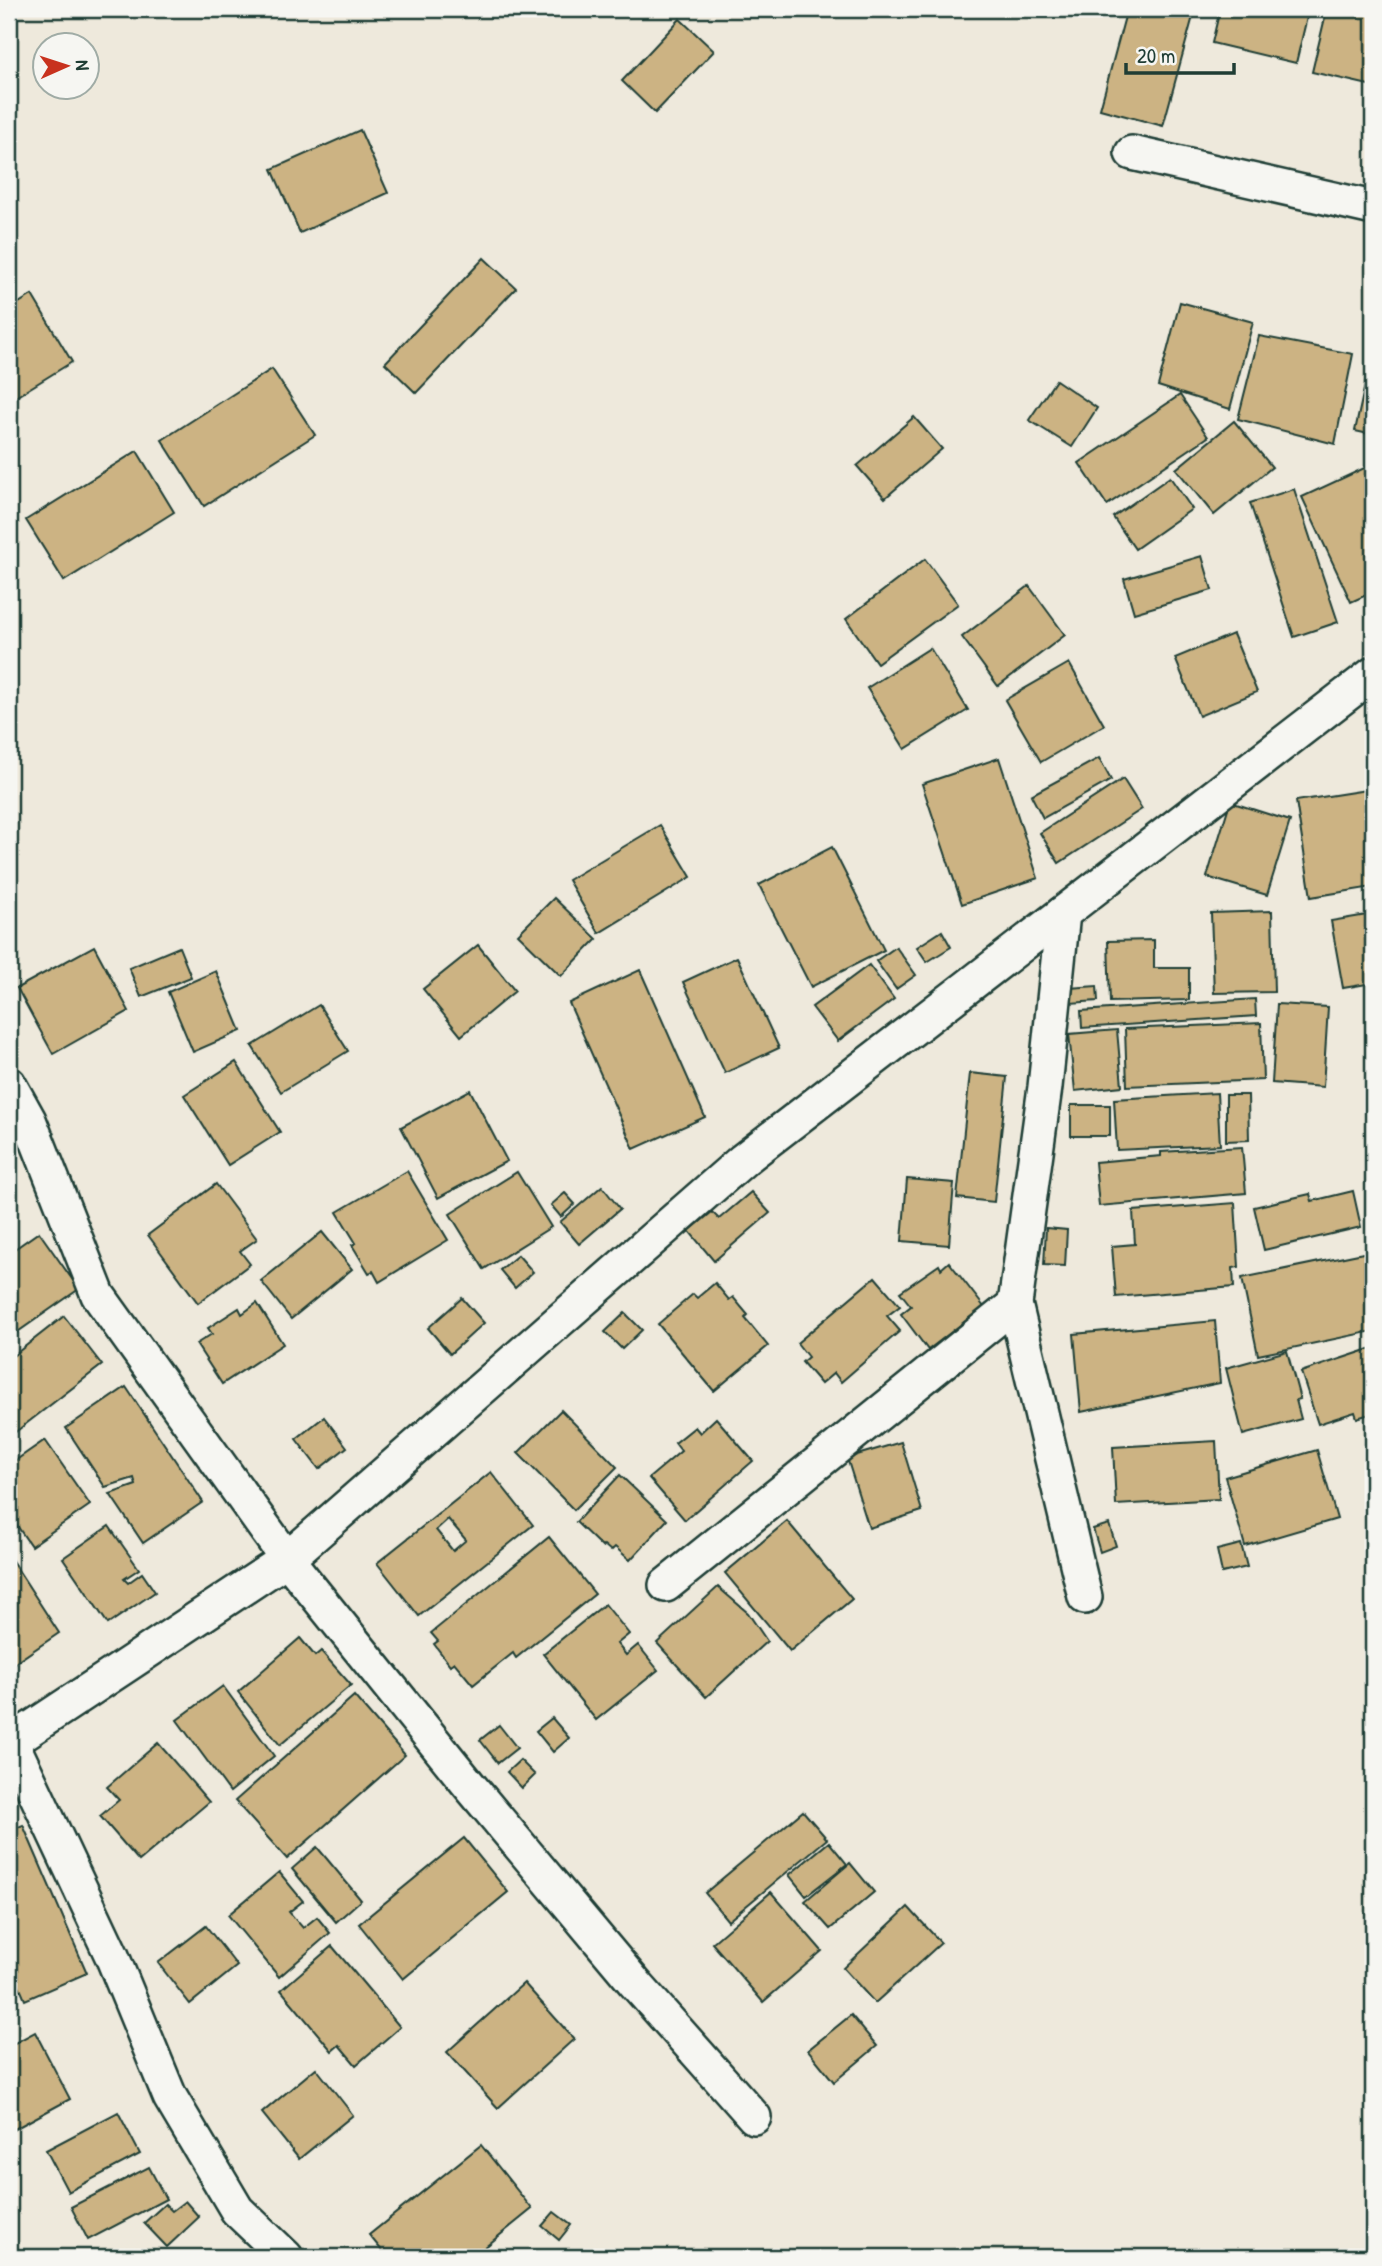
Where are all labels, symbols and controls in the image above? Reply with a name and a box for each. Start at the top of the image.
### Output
north arrow [32,32,102,102]
scale bar [1126,32,1235,76]
text: 20 m [1137,41,1175,70]
text: N [70,59,96,71]

